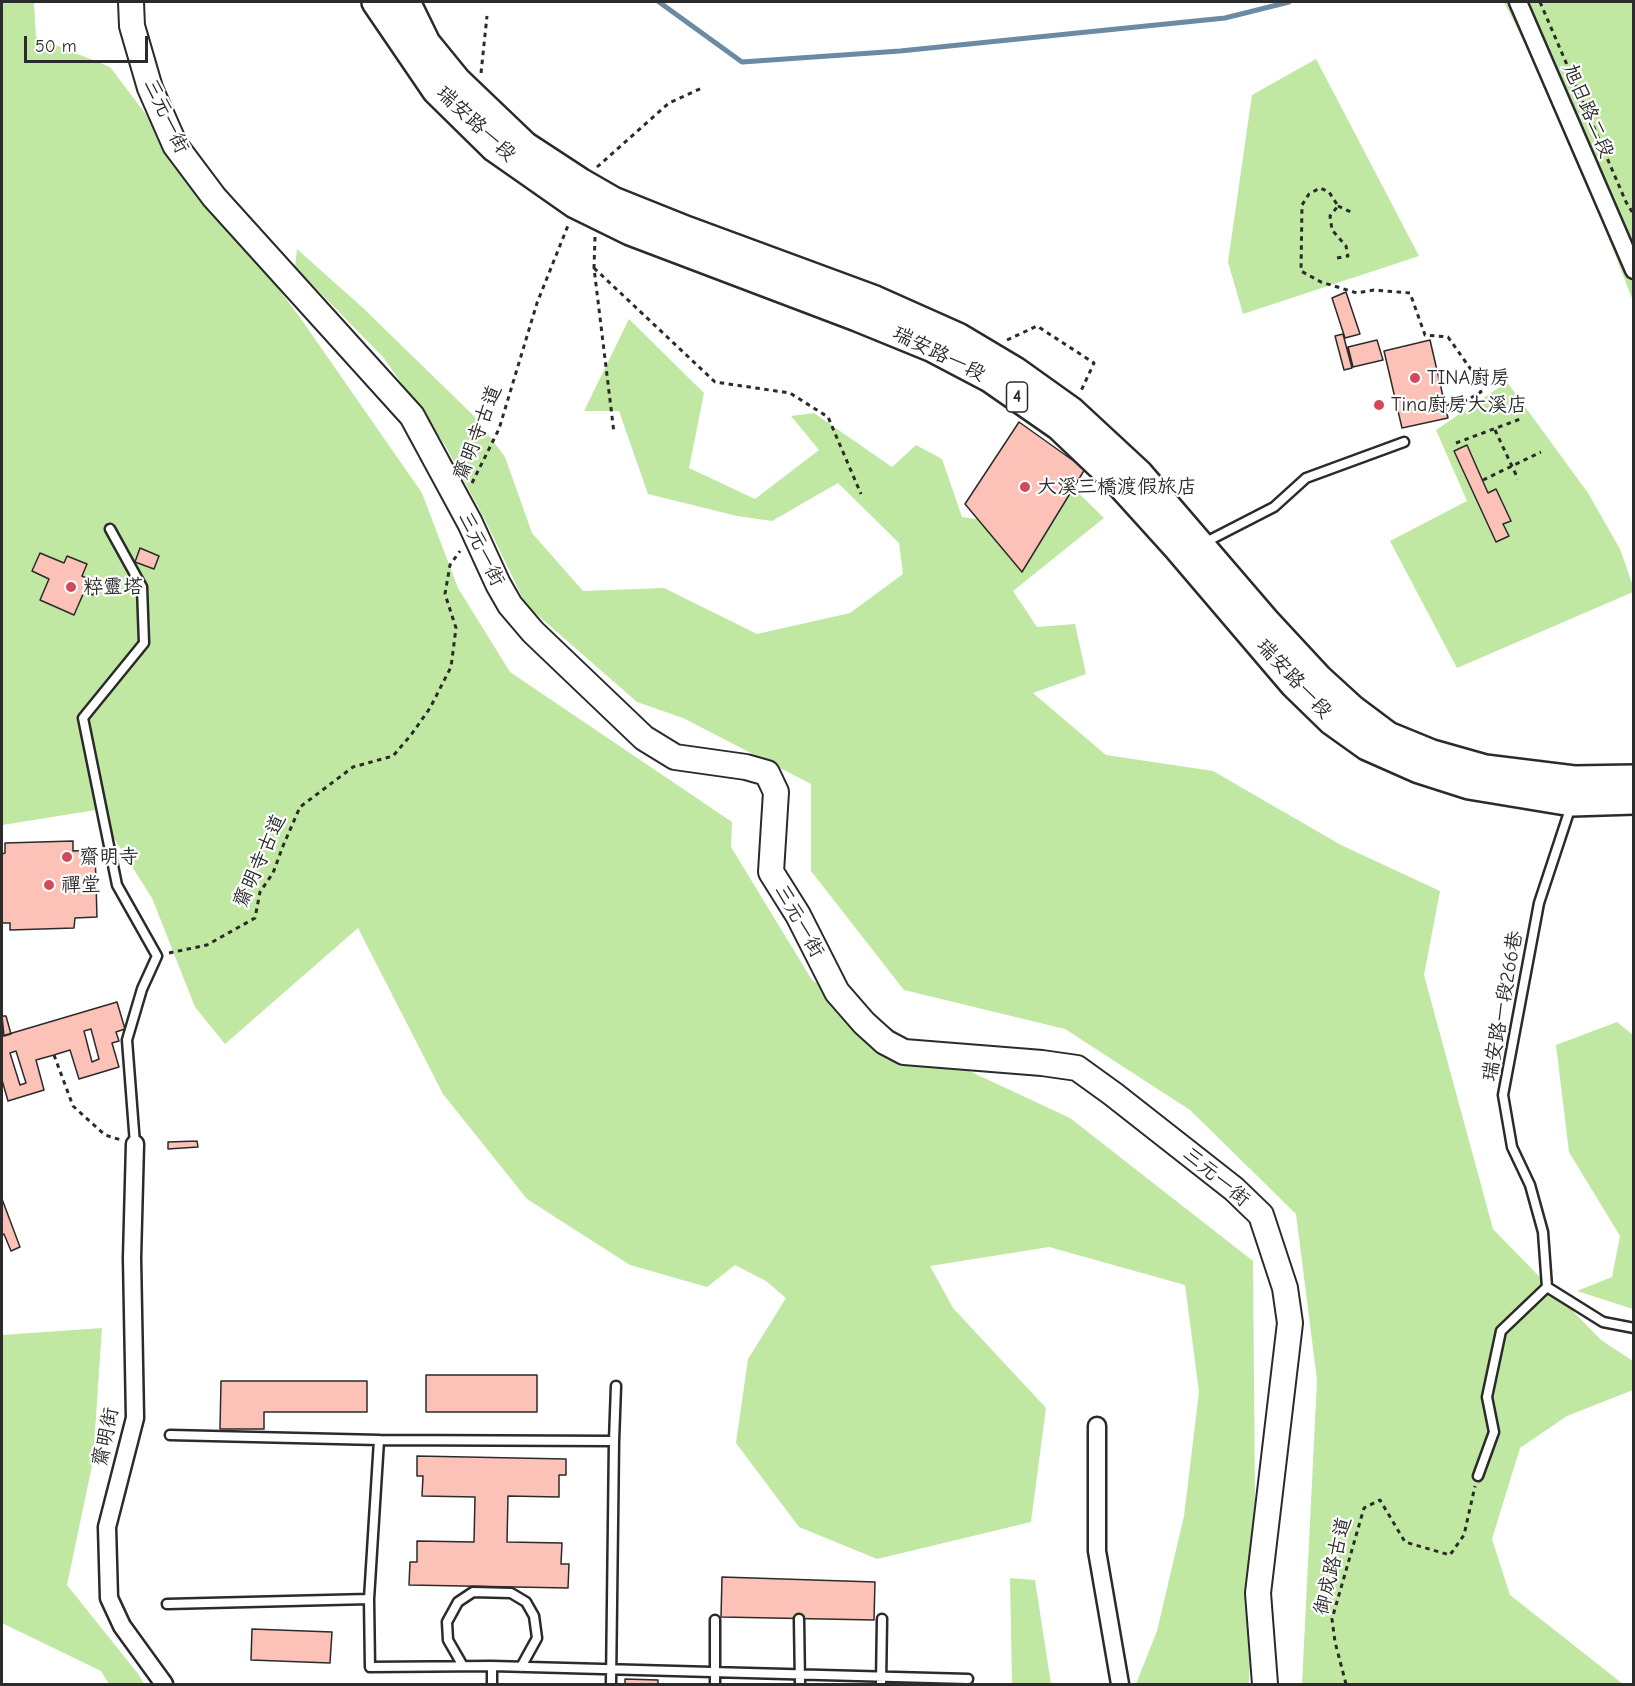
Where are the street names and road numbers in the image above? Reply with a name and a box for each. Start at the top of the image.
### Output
street label: 旭日路二段 [1557,60,1619,162]
street label: 三元一街 [138,75,194,157]
street label: 瑞安路一段 [431,81,521,167]
street label: 瑞安路一段 [889,321,989,387]
street label: 齋明寺古道 [449,382,507,484]
road number: 4 [1006,382,1028,412]
street label: 三元一街 [453,508,509,590]
street label: 瑞安路一段 [1251,634,1337,724]
street label: 齋明寺古道 [229,810,291,912]
street label: 三元一街 [769,880,829,962]
street label: 瑞安路一段266巷 [1478,929,1528,1083]
street label: 三元一街 [1178,1142,1254,1212]
street label: 齋明街 [88,1405,124,1469]
street label: 御成路古道 [1309,1515,1357,1617]

